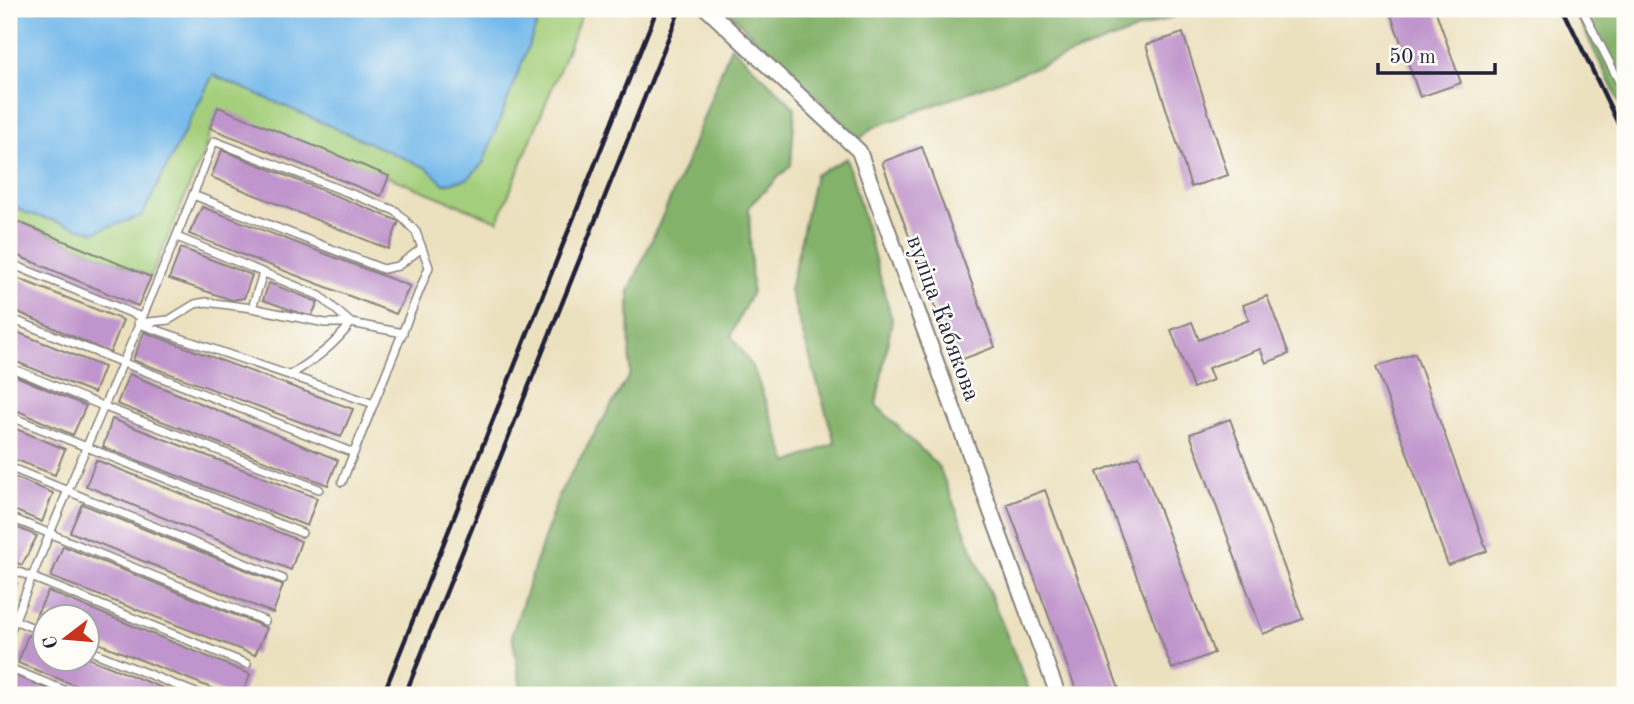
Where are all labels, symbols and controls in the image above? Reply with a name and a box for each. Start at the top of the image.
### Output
scale bar [1378,32,1496,76]
text: 50 m [1389,47,1436,68]
street label: вуліца Кабякова [901,233,983,405]
north arrow [32,602,102,672]
text: С [41,633,63,651]

